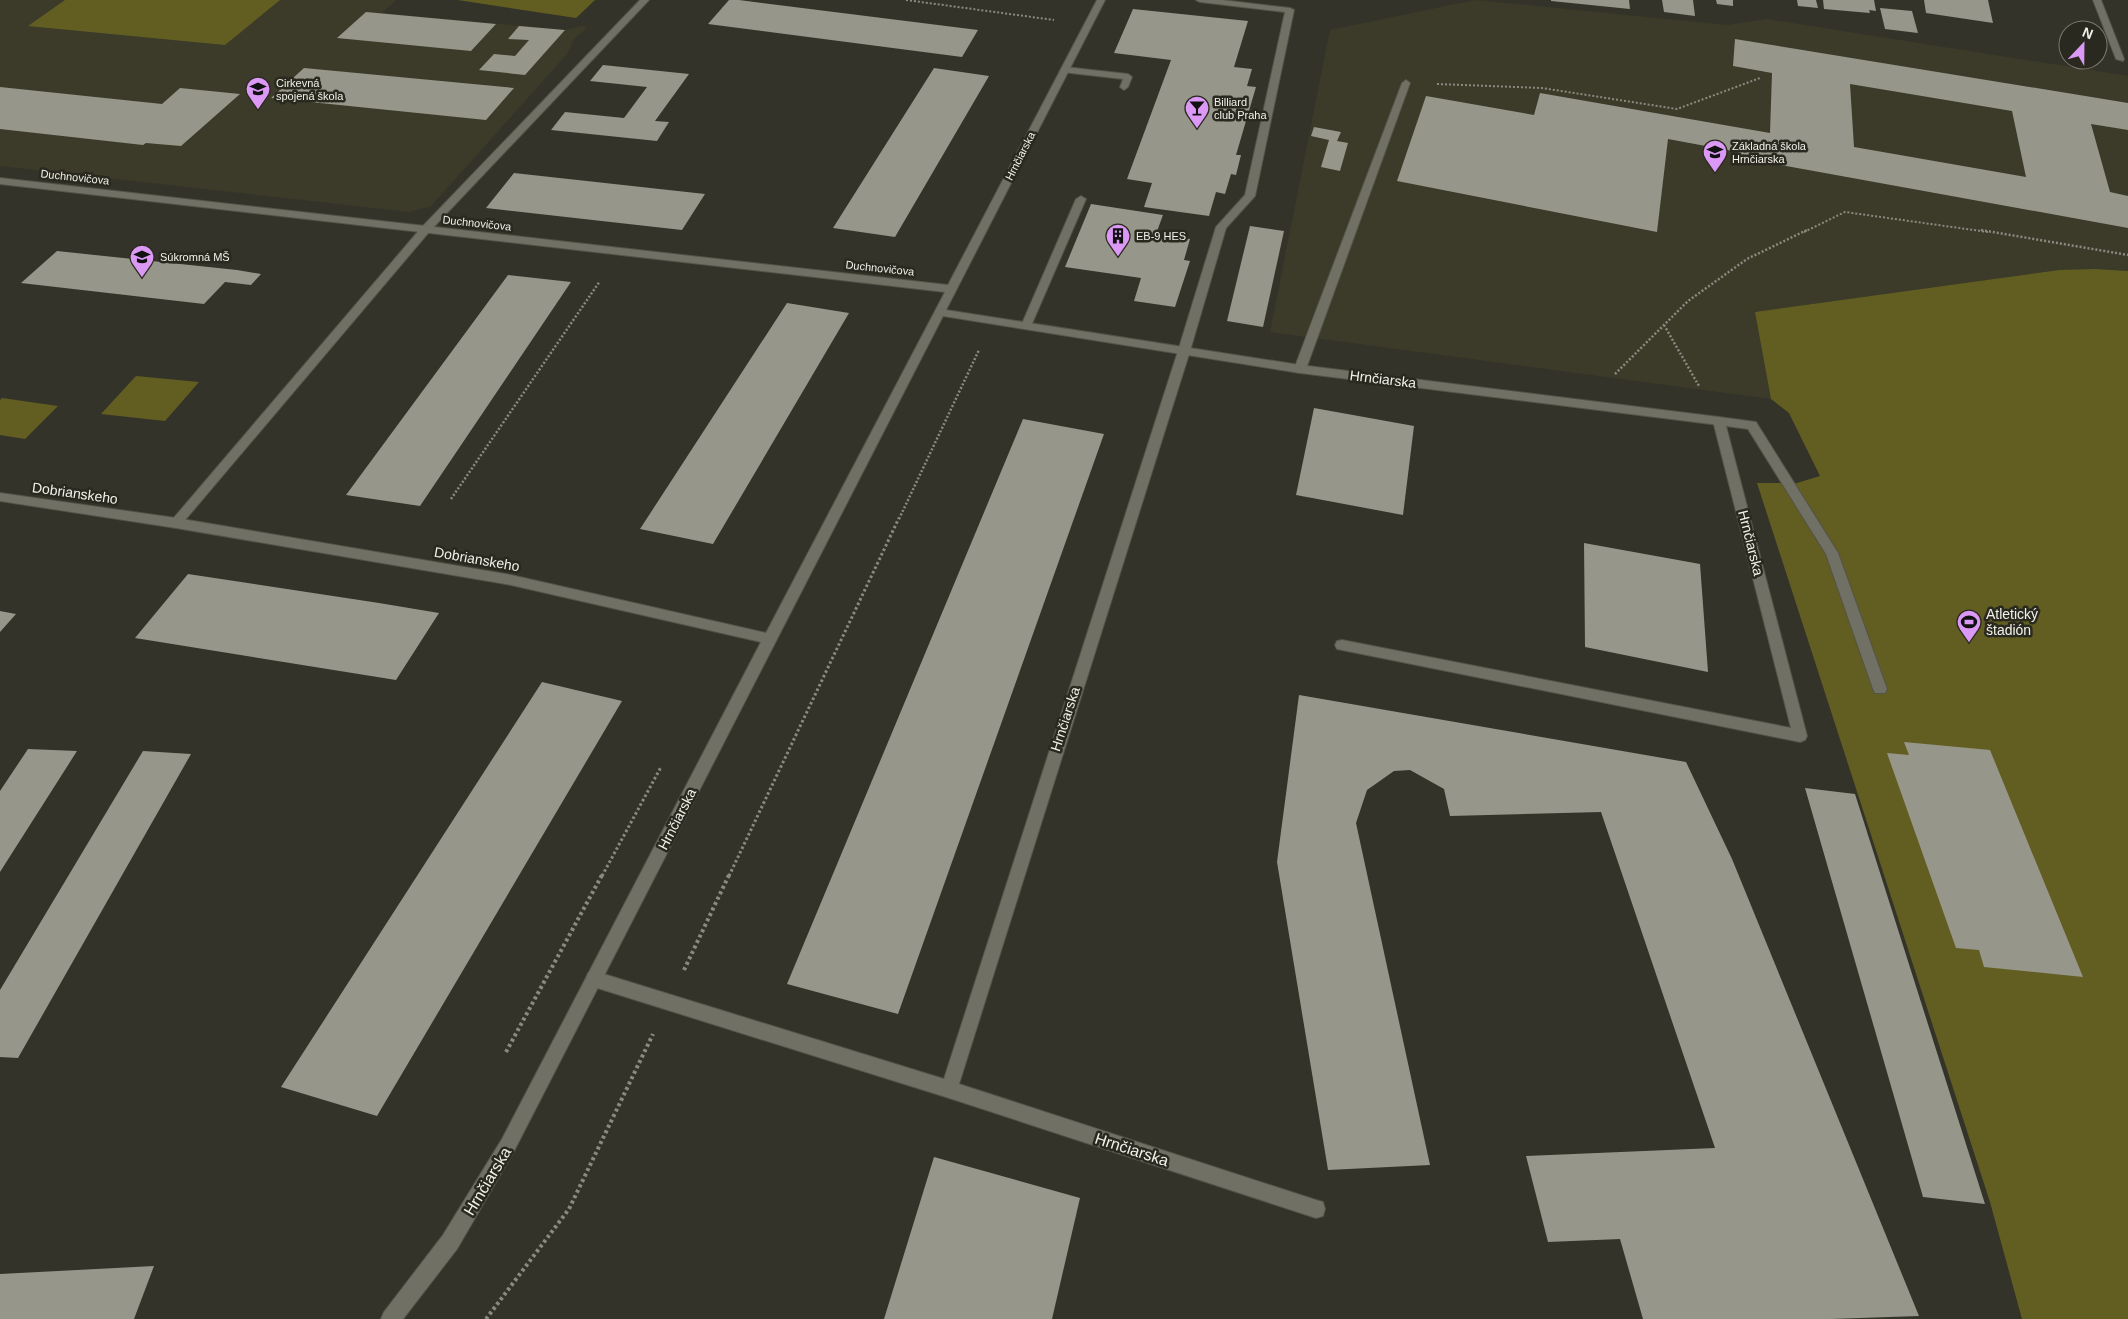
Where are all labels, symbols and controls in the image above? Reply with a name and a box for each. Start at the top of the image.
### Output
north arrow [2058,20,2108,70]
text: N [2080,24,2096,42]
school or university icon: Cirkevná spojená škola [245,76,271,110]
place label: Cirkevná spojená škola [276,77,344,102]
bar icon: Billiard club Praha [1184,95,1210,129]
place label: Billiard club Praha [1214,96,1267,121]
street label: Hrnčiarska [1003,129,1038,182]
school or university icon: Základná škola Hrnčiarska [1702,139,1728,173]
place label: Základná škola Hrnčiarska [1732,140,1807,165]
street label: Duchnovičova [40,167,111,187]
street label: Duchnovičova [442,213,513,233]
building icon: EB-9 HES [1105,223,1131,257]
place label: EB-9 HES [1136,230,1186,242]
school or university icon: Súkromná MŠ [129,244,155,278]
place label: Súkromná MŠ [160,251,230,263]
street label: Duchnovičova [845,258,916,278]
street label: Hrnčiarska [1349,367,1417,391]
street label: Dobrianskeho [31,479,119,507]
street label: Hrnčiarska [1735,509,1767,578]
street label: Dobrianskeho [433,544,521,574]
place label: Atletický štadión [1986,606,2038,638]
sports icon: Atletický štadión [1956,609,1982,643]
street label: Hrnčiarska [1047,685,1083,753]
street label: Hrnčiarska [655,785,699,852]
street label: Hrnčiarska [1093,1130,1171,1169]
street label: Hrnčiarska [460,1144,514,1218]

